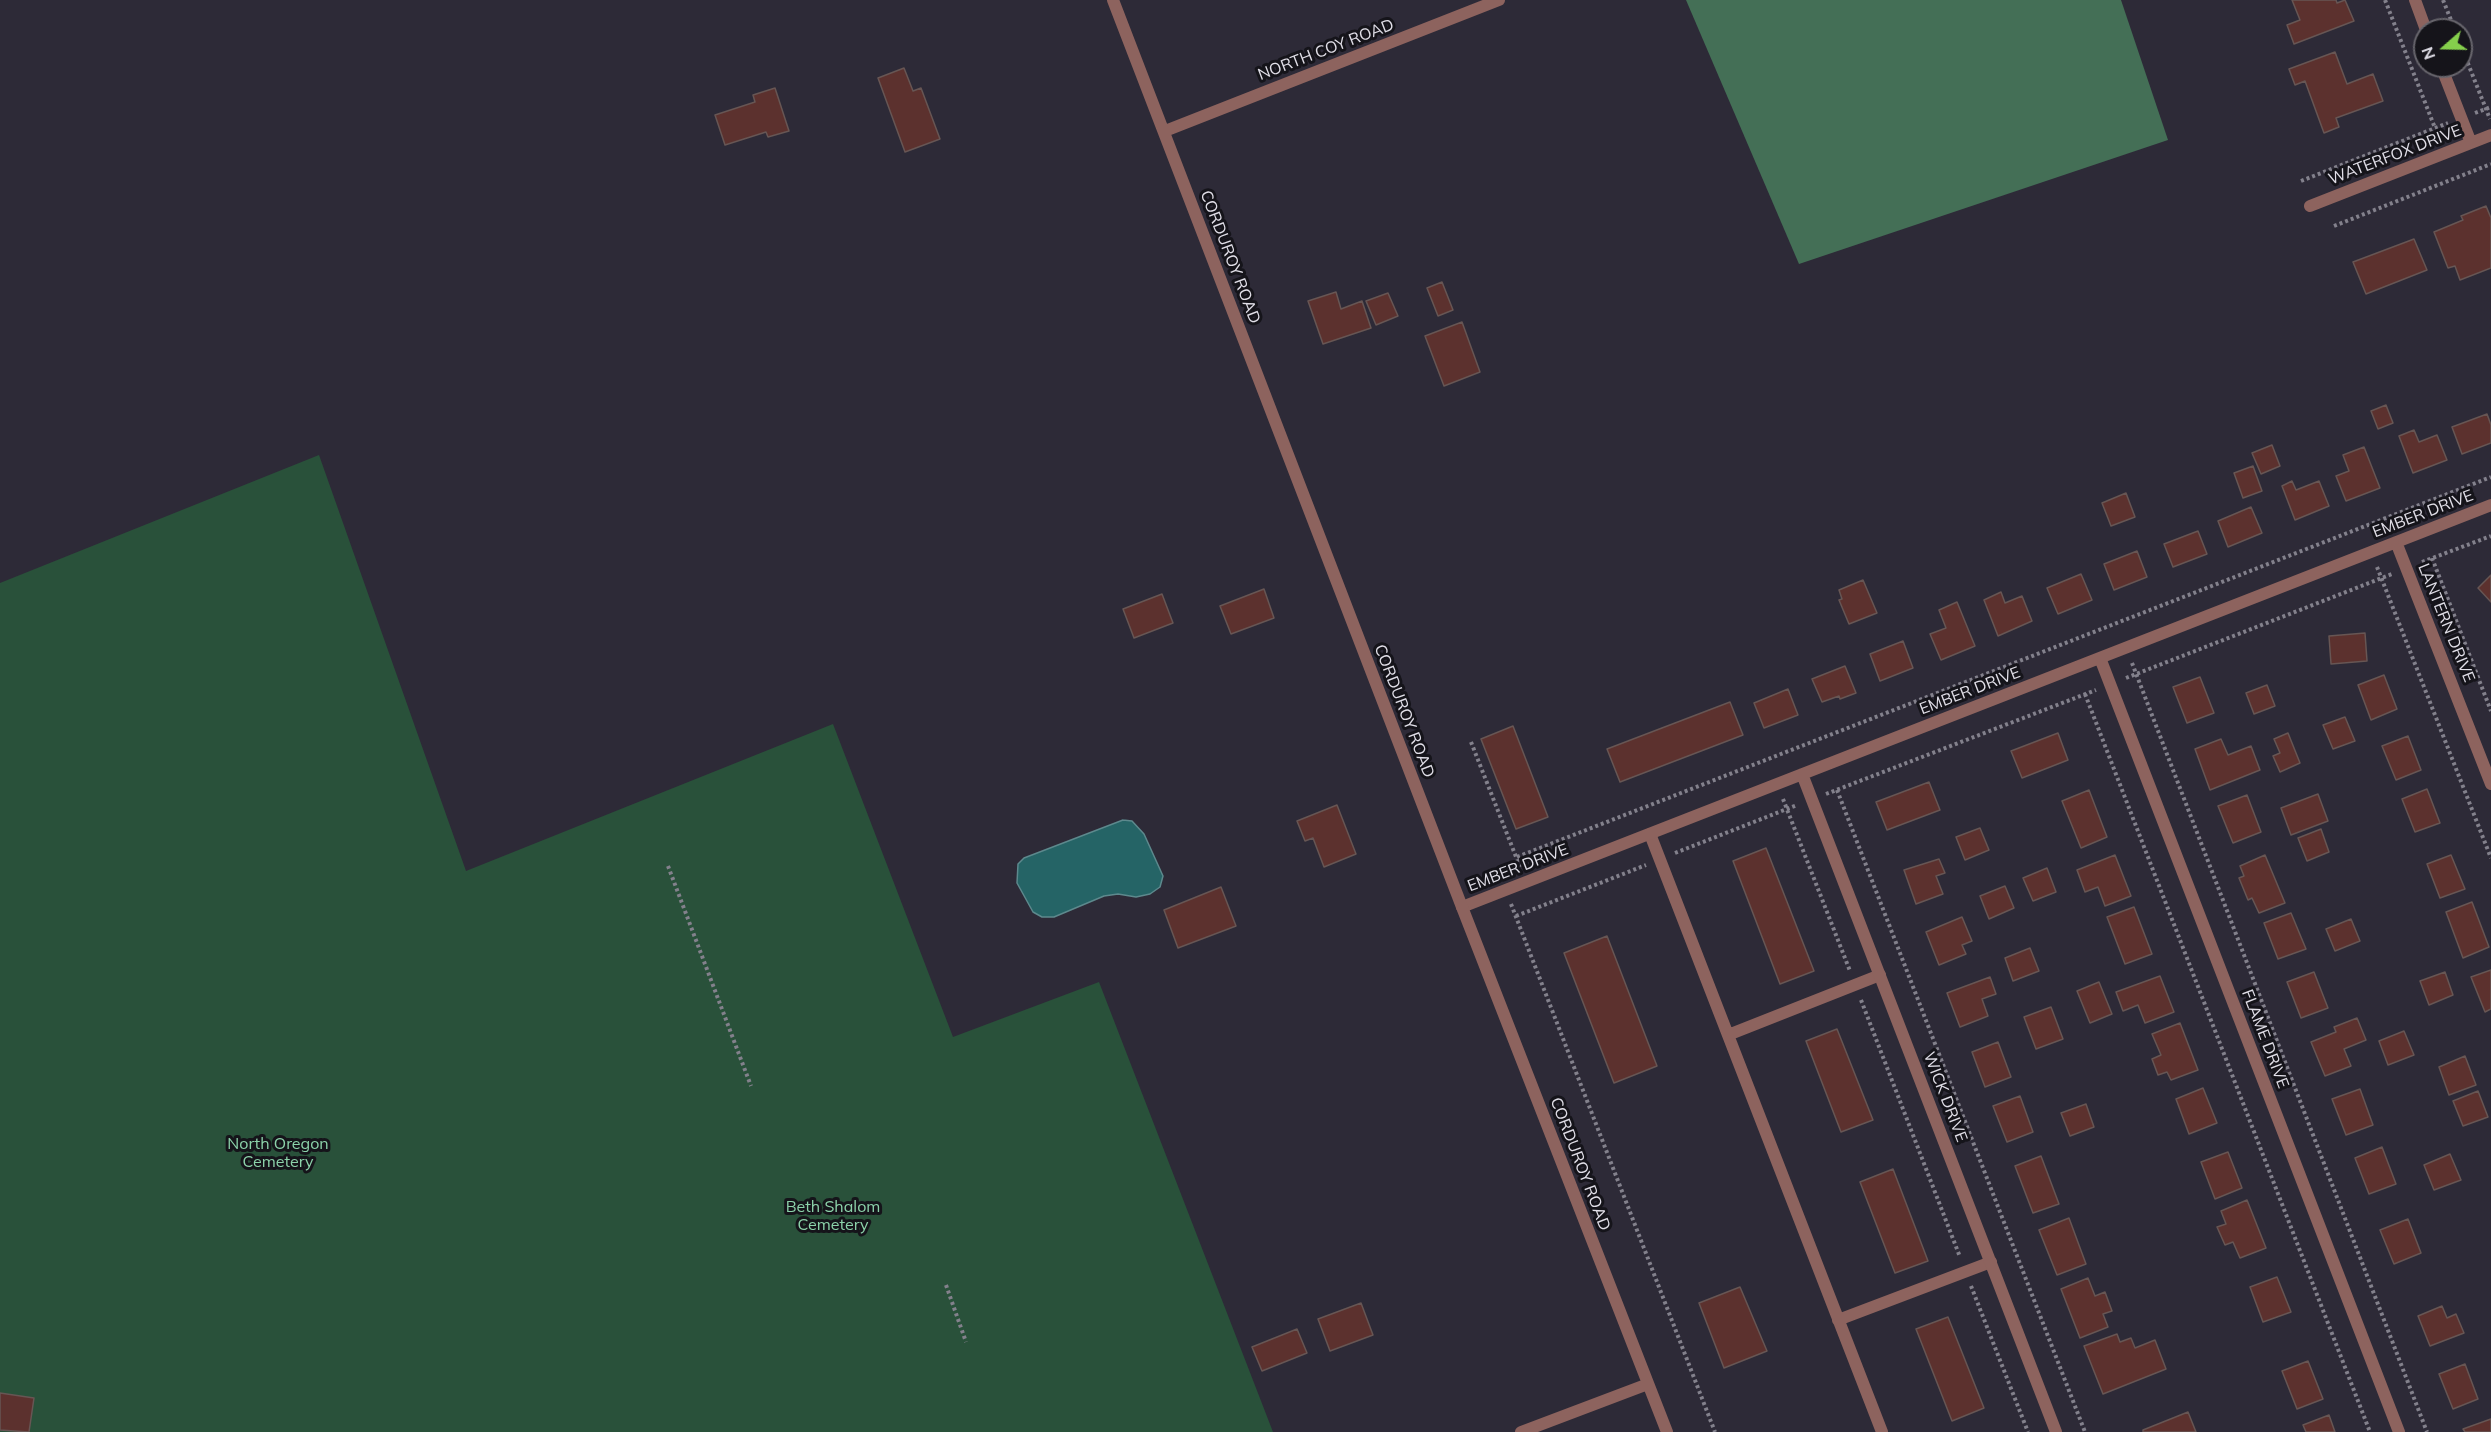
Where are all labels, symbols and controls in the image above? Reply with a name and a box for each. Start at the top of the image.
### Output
street label: NORTH COY ROAD [1255,15,1397,85]
north arrow [2413,18,2473,78]
text: N [2416,44,2439,63]
street label: WATERFOX DRIVE [2326,121,2464,189]
street label: CORDUROY ROAD [1196,188,1264,326]
street label: EMBER DRIVE [2370,486,2476,542]
street label: LANTERN DRIVE [2413,561,2479,685]
street label: CORDUROY ROAD [1370,642,1438,780]
street label: EMBER DRIVE [1917,663,2023,719]
street label: EMBER DRIVE [1465,840,1571,896]
street label: FLAME DRIVE [2237,987,2293,1091]
street label: WICK DRIVE [1919,1049,1971,1145]
street label: CORDUROY ROAD [1546,1095,1614,1233]
park label: North Oregon Cemetery [227,1134,329,1172]
park label: Beth Shalom Cemetery [786,1197,880,1235]

